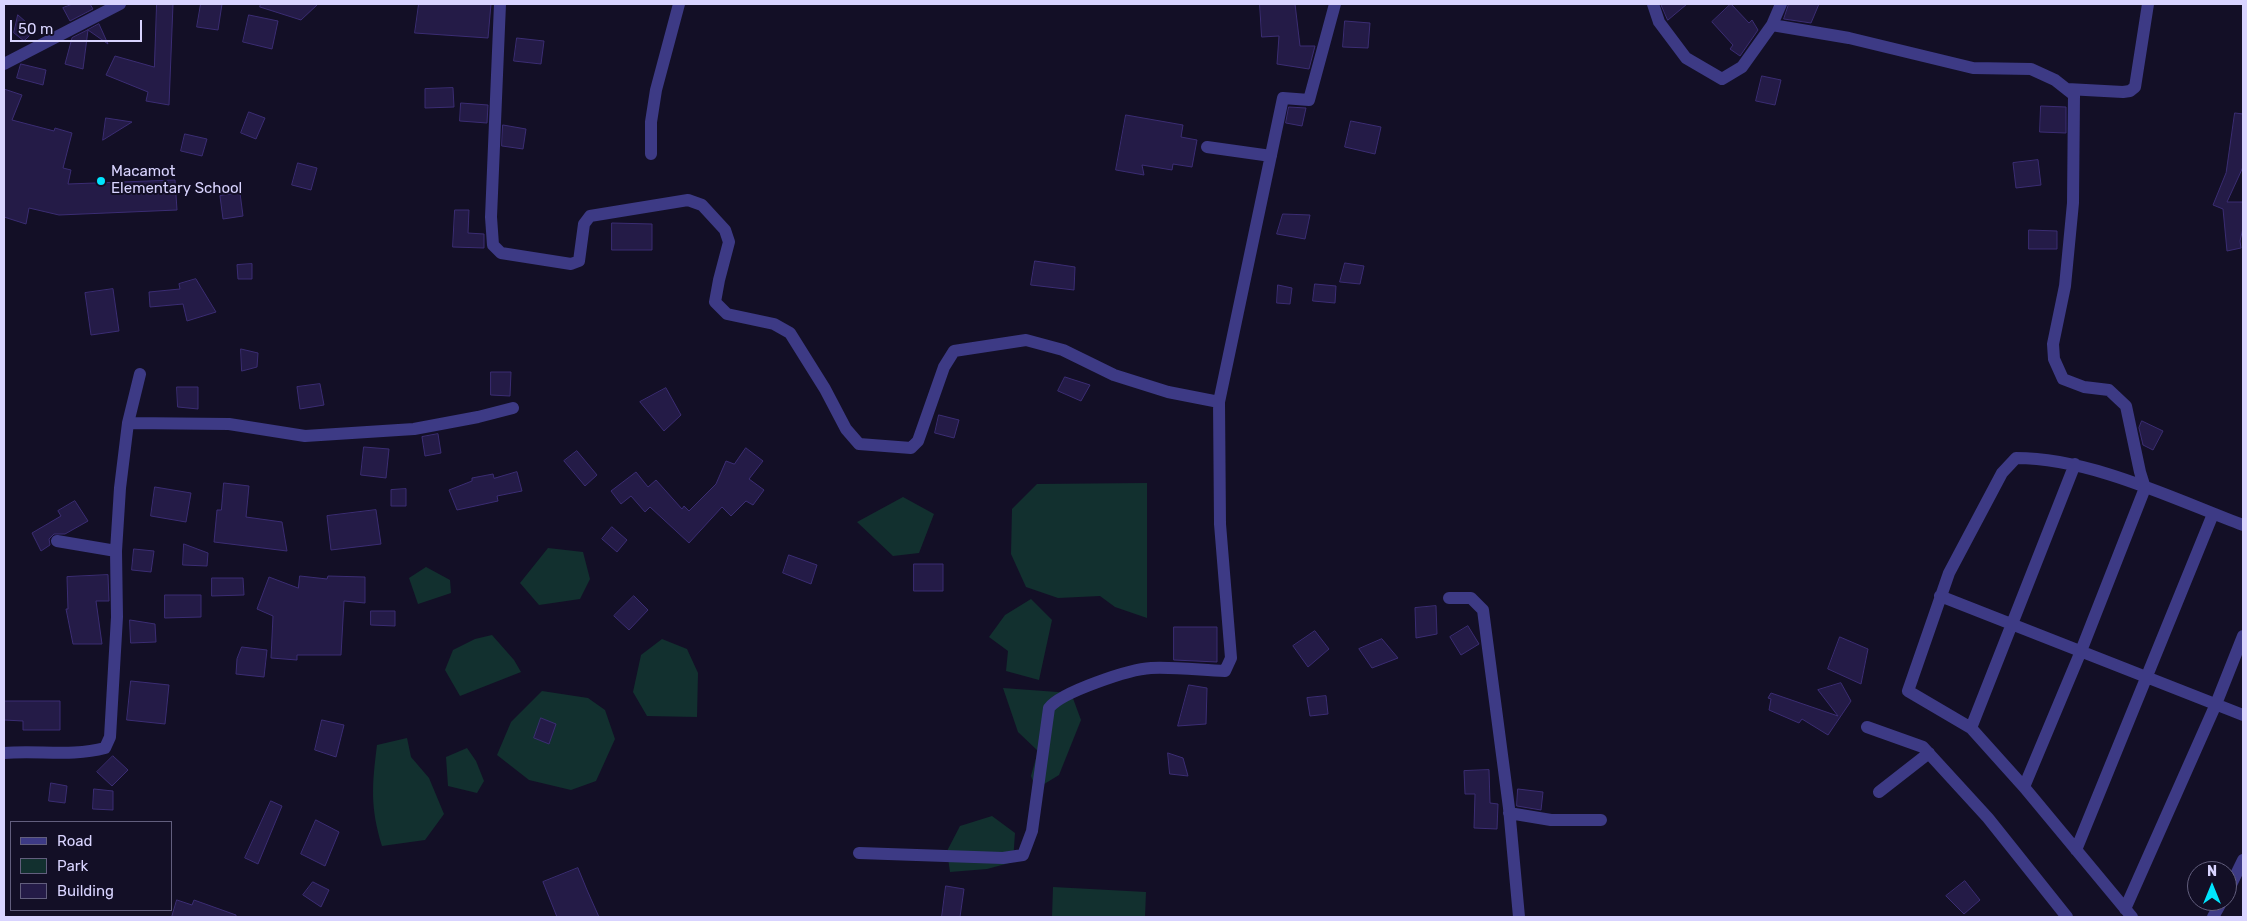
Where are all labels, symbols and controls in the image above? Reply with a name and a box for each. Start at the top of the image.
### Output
scale bar [12,10,145,42]
text: 50 m [18,20,53,38]
place label: Macamot Elementary School [111,163,242,198]
marker: Macamot Elementary School [95,175,107,187]
legend [10,821,172,911]
text: Road [57,832,93,850]
text: Park [57,857,88,875]
north arrow [2187,861,2237,911]
text: N [2207,863,2217,880]
text: Building [57,882,114,900]

